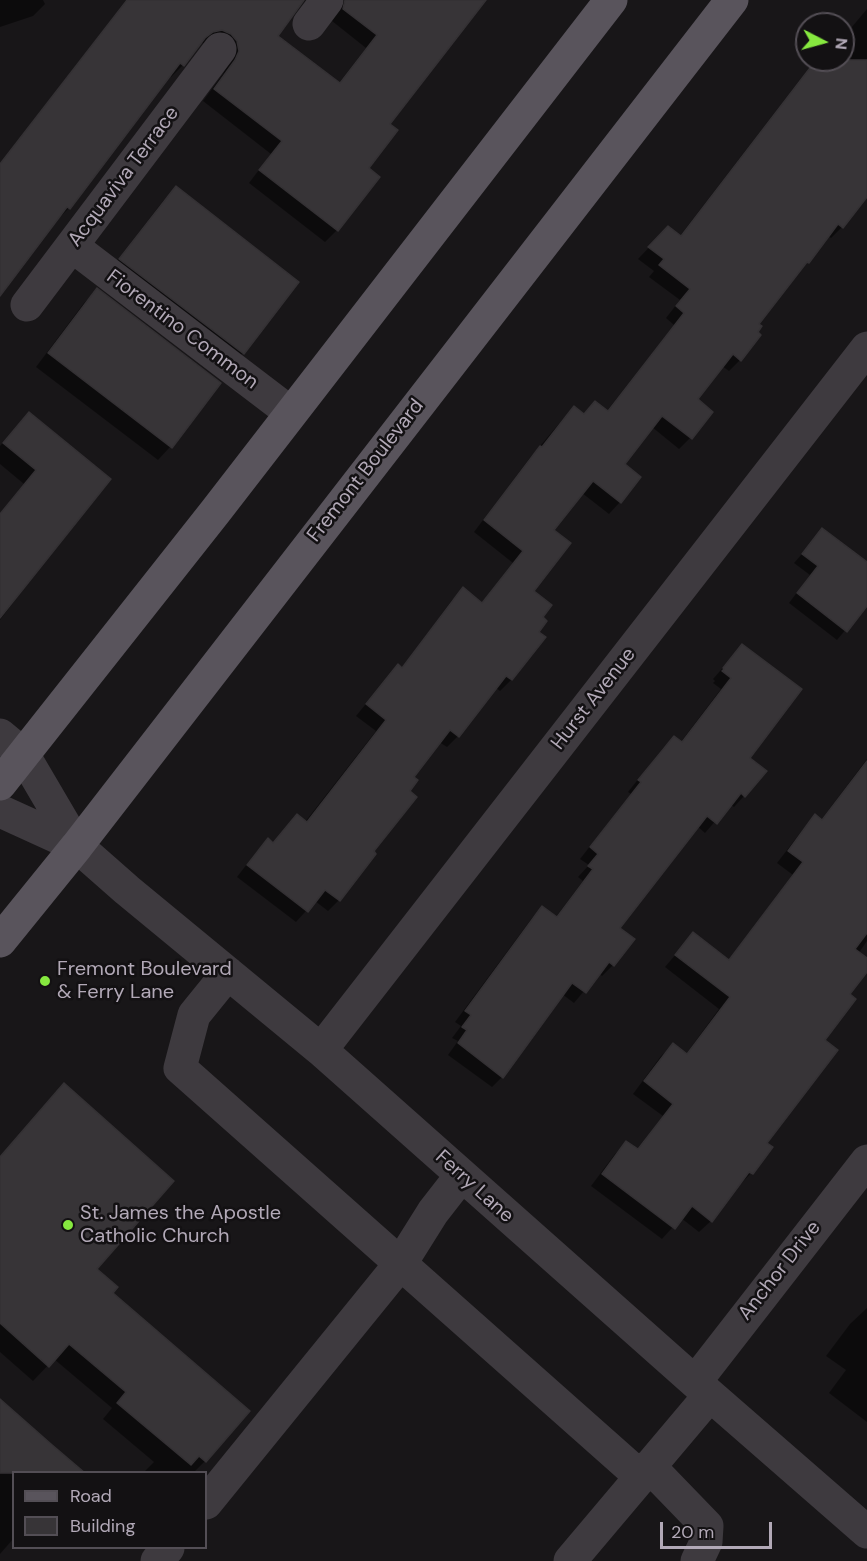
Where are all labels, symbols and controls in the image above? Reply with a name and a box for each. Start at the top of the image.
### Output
north arrow [795,12,855,72]
text: N [830,37,852,51]
street label: Acquaviva Terrace [63,102,185,252]
street label: Fiorentino Common [101,265,263,395]
street label: Fremont Boulevard [303,395,429,547]
street label: Hurst Avenue [547,643,641,755]
place label: Fremont Boulevard & Ferry Lane [57,958,232,1005]
marker: Fremont Boulevard & Ferry Lane [38,974,52,988]
street label: Ferry Lane [430,1146,518,1228]
place label: St. James the Apostle Catholic Church [80,1202,281,1249]
street label: Anchor Drive [734,1216,826,1326]
marker: St. James the Apostle Catholic Church [61,1218,75,1232]
legend [12,1471,207,1549]
text: Road [70,1484,112,1508]
scale bar [663,1510,776,1548]
text: Building [70,1514,135,1538]
text: 20 m [671,1520,714,1544]

